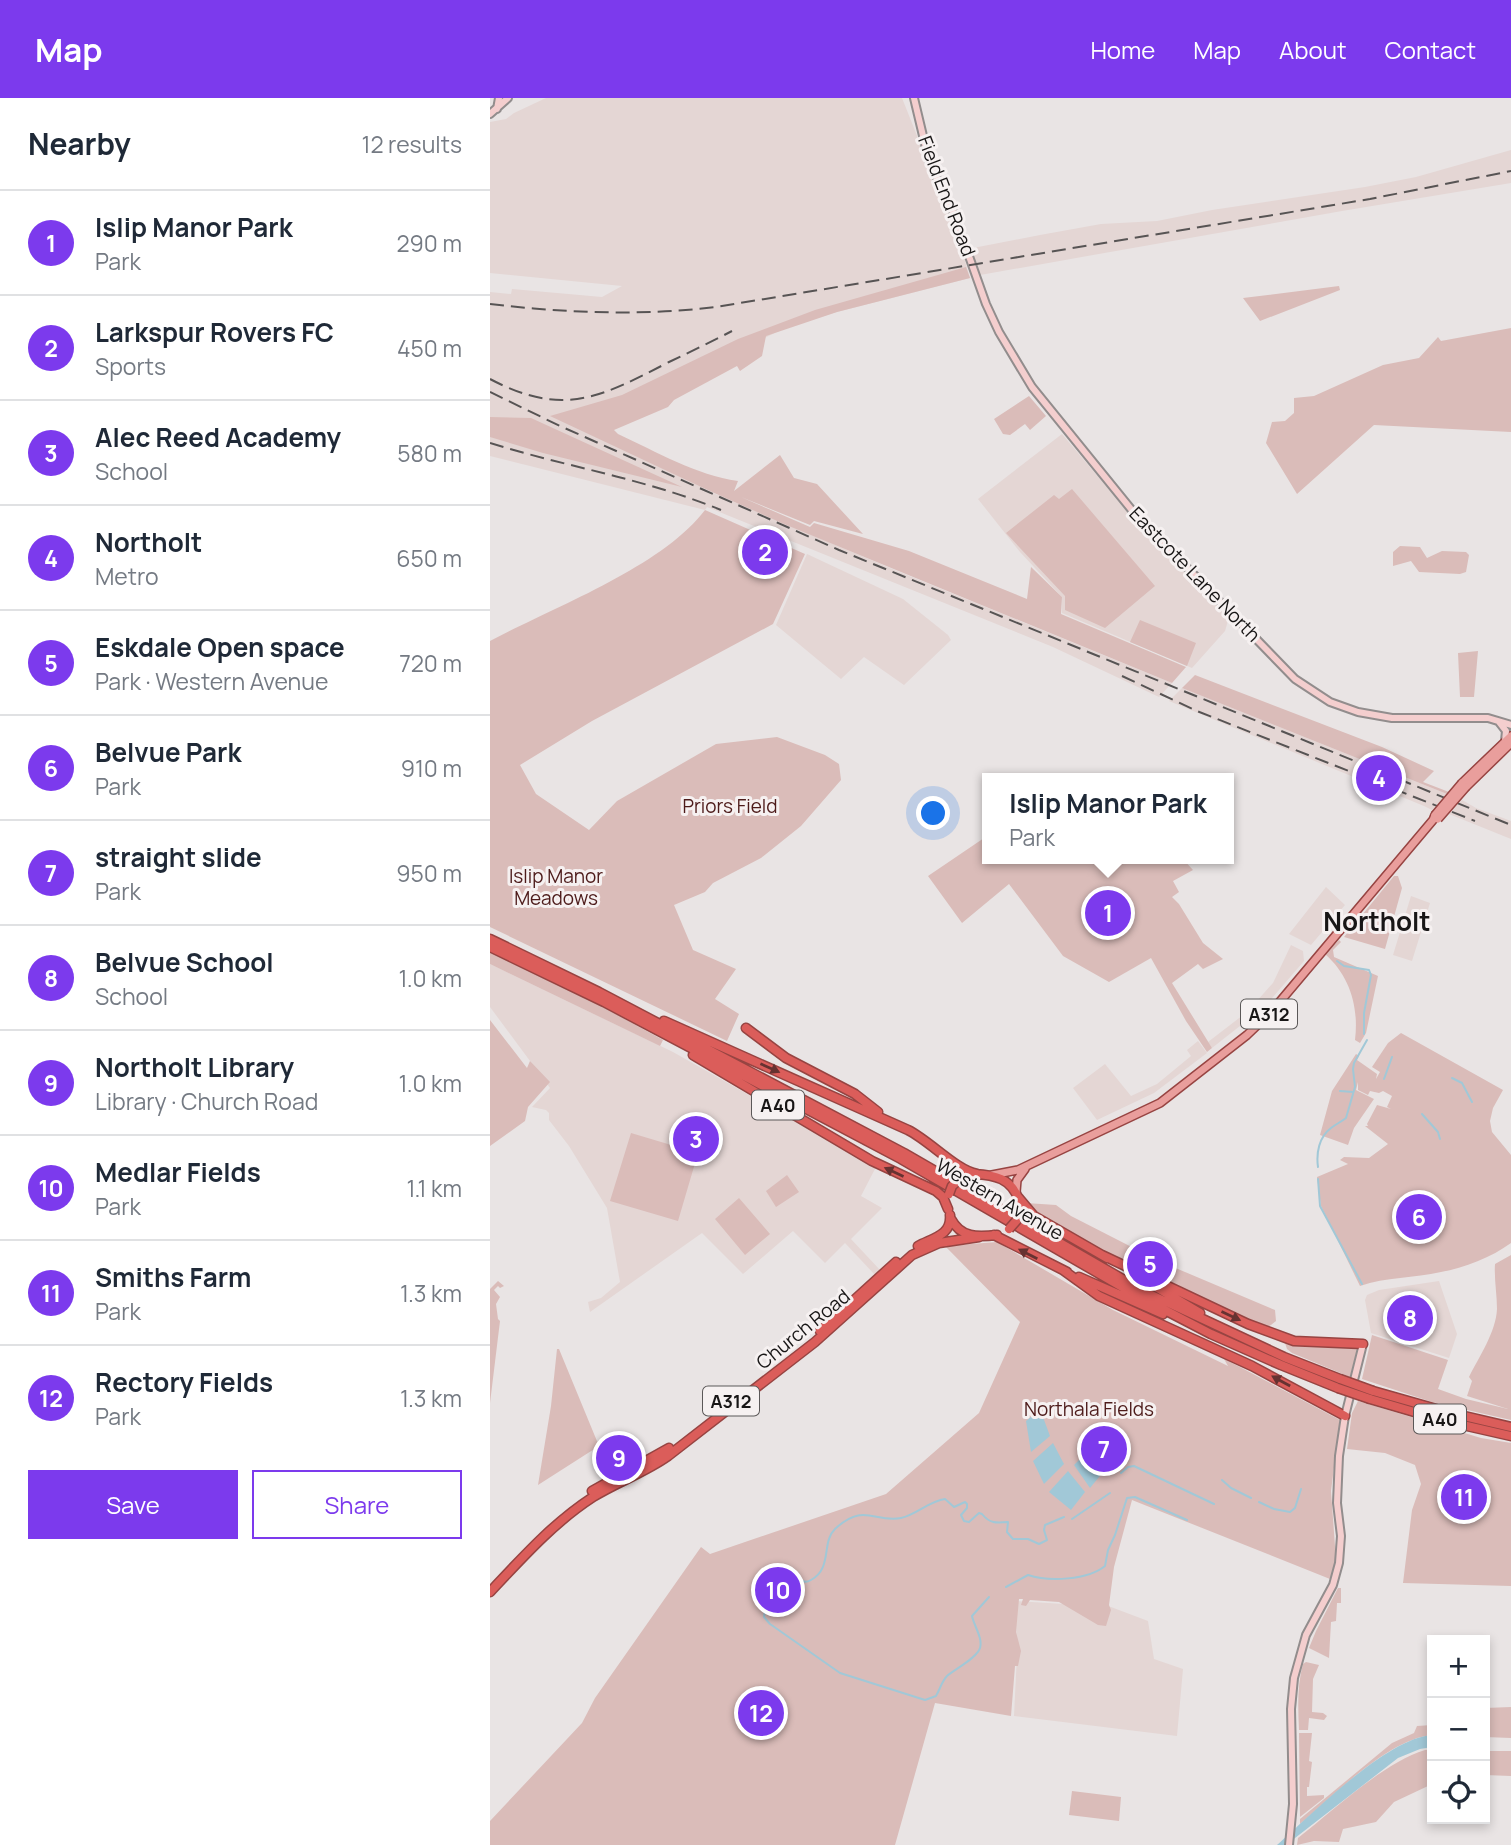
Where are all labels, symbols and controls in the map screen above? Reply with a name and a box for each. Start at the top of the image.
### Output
text: Map [35,27,103,72]
text: Home [1090,33,1155,66]
text: Map [1193,33,1241,66]
text: About [1279,33,1347,66]
text: Contact [1385,33,1476,66]
text: Nearby [28,123,131,164]
text: 12 results [361,128,462,160]
street label: Field End Road [912,132,982,260]
text: Islip Manor Park [95,209,293,245]
text: 1 [46,227,56,259]
text: 290 m [396,227,462,259]
text: Park [95,245,141,277]
text: Larkspur Rovers FC [95,314,334,350]
text: 2 [44,332,58,364]
text: 450 m [397,332,462,364]
text: Sports [95,350,166,382]
text: Alec Reed Academy [95,419,341,455]
text: 3 [44,437,58,469]
text: 580 m [397,437,462,469]
text: School [95,455,168,487]
street label: Eastcote Lane North [1124,501,1266,647]
text: Northolt [95,524,202,560]
pin: 2 [742,526,788,578]
text: 4 [44,542,58,574]
text: 650 m [396,542,462,574]
text: Metro [95,560,159,592]
text: Eskdale Open space [95,629,345,665]
text: 5 [44,647,58,679]
text: 720 m [399,647,462,679]
text: Park · Western Avenue [95,665,328,697]
text: Belvue Park [95,734,241,770]
text: 6 [44,752,58,784]
text: 910 m [401,752,462,784]
pin: 4 [1356,752,1402,804]
text: Park [95,770,141,802]
popup [982,773,1234,864]
text: Islip Manor Park [1009,785,1207,821]
park label: Priors Field [682,793,778,819]
your location [916,796,950,830]
text: Park [1009,821,1055,853]
text: straight slide [95,839,262,875]
text: 7 [45,857,57,889]
text: 950 m [396,857,462,889]
park label: Islip Manor Meadows [509,863,603,911]
text: Park [95,875,141,907]
pin: 1 [1085,887,1131,939]
district label: Northolt [1323,903,1431,939]
text: Belvue School [95,944,274,980]
text: 8 [44,962,58,994]
text: 1.0 km [399,962,462,994]
text: School [95,980,168,1012]
road number: A312 [1241,1000,1297,1029]
text: Northolt Library [95,1049,294,1085]
one-way arrow [760,1062,780,1074]
text: 9 [44,1067,58,1099]
text: 1.0 km [399,1067,462,1099]
text: Library · Church Road [95,1085,318,1117]
road number: A40 [752,1090,804,1120]
pin: 3 [673,1113,719,1165]
street label: Western Avenue [932,1152,1068,1246]
text: Medlar Fields [95,1154,261,1190]
one-way arrow [884,1166,905,1177]
text: 10 [38,1172,64,1204]
text: 1.1 km [406,1172,462,1204]
text: Park [95,1190,141,1222]
pin: 6 [1396,1191,1442,1243]
pin: 5 [1127,1238,1173,1290]
one-way arrow [1018,1248,1038,1259]
text: Smiths Farm [95,1259,251,1295]
text: 11 [41,1277,61,1309]
text: 1.3 km [400,1277,462,1309]
street label: Church Road [751,1283,855,1375]
pin: 8 [1387,1292,1433,1344]
text: Park [95,1295,141,1327]
one-way arrow [1220,1311,1241,1322]
text: Rectory Fields [95,1364,273,1400]
one-way arrow [1272,1375,1291,1387]
text: 12 [39,1382,63,1414]
text: 1.3 km [400,1382,462,1414]
road number: A312 [703,1386,759,1416]
park label: Northala Fields [1024,1396,1154,1422]
text: Park [95,1400,141,1432]
road number: A40 [1414,1404,1466,1434]
pin: 7 [1081,1423,1127,1475]
pin: 9 [596,1432,642,1484]
button: Save [28,1470,238,1539]
button: Share [252,1470,462,1539]
pin: 11 [1441,1471,1487,1523]
pin: 10 [755,1564,801,1616]
map controls [1427,1635,1490,1824]
button: + [1427,1635,1490,1698]
pin: 12 [738,1687,784,1739]
button: − [1427,1698,1490,1761]
button: locate [1427,1761,1490,1824]

